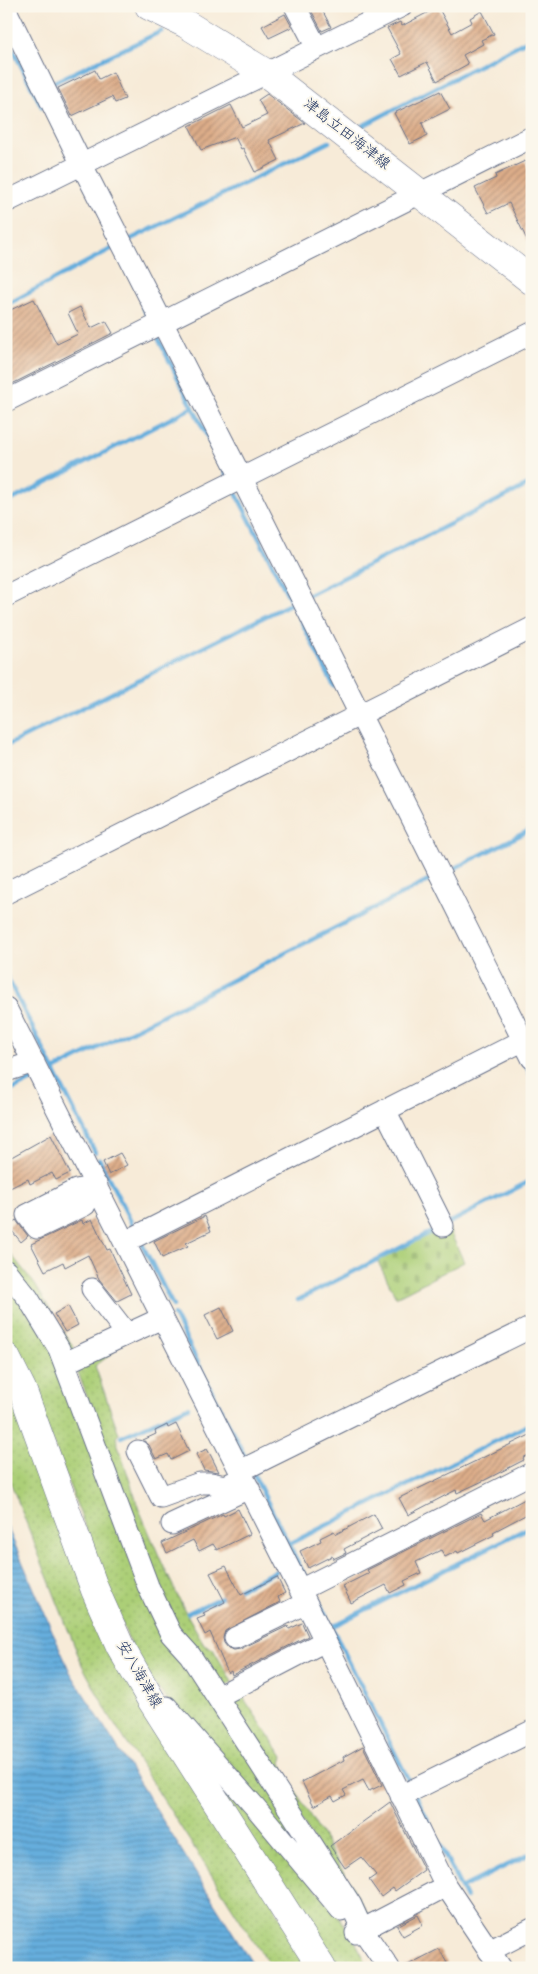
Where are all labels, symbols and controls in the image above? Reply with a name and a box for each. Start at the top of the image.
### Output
street label: 津島立田海津線 [299,95,394,174]
street label: 安八海津線 [111,1638,165,1712]

